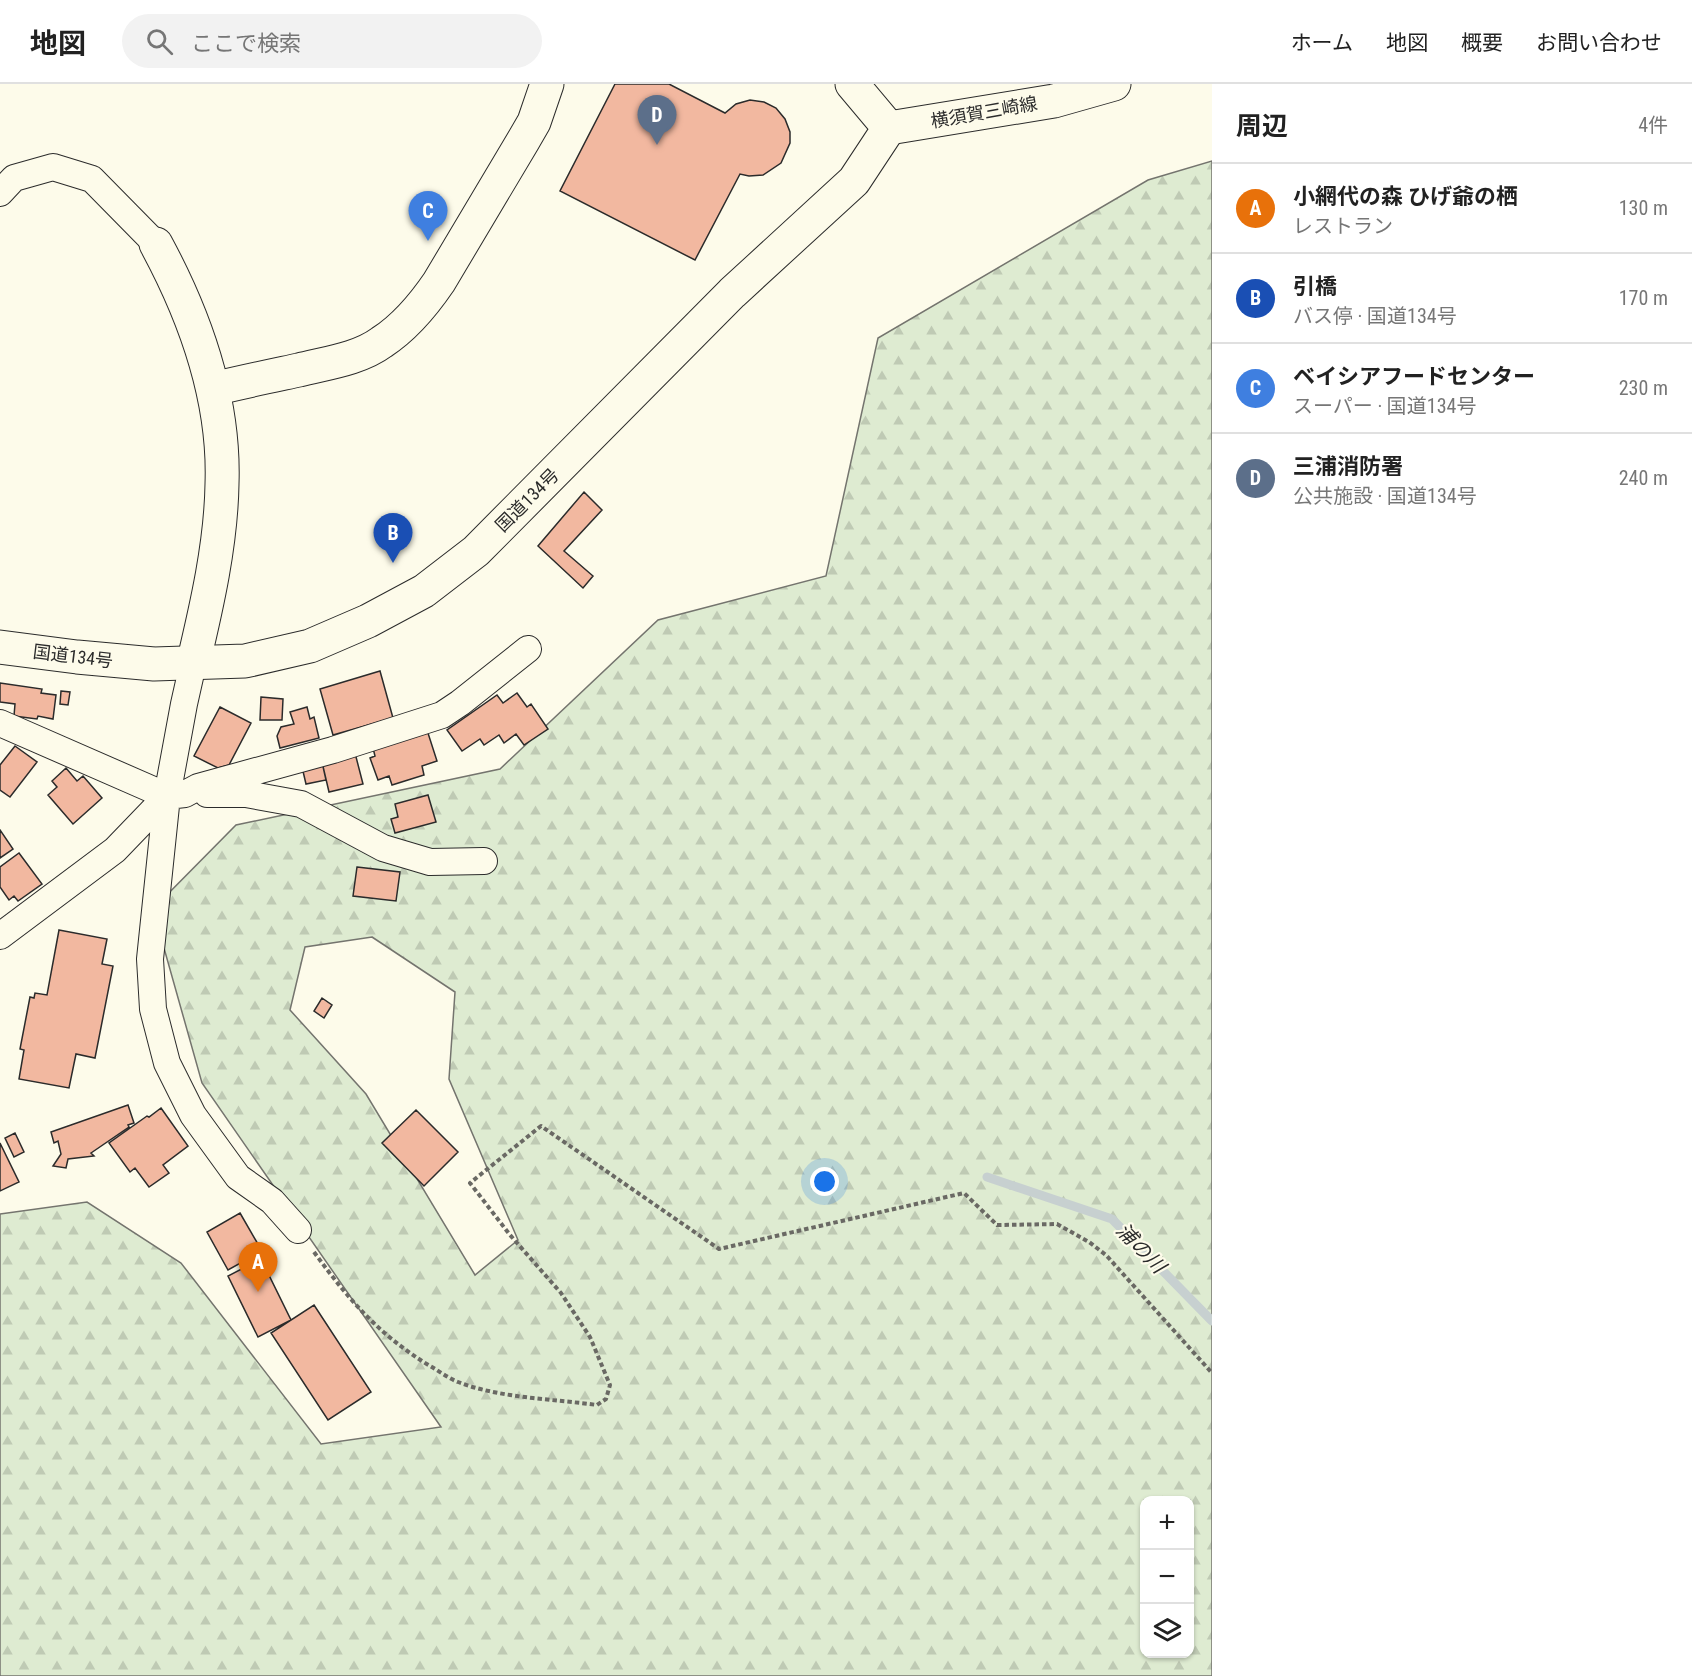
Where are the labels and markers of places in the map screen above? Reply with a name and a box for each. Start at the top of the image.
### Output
pin: D [638,95,676,145]
pin: C [408,192,448,241]
pin: B [374,514,412,563]
pin: A [238,1242,278,1292]

